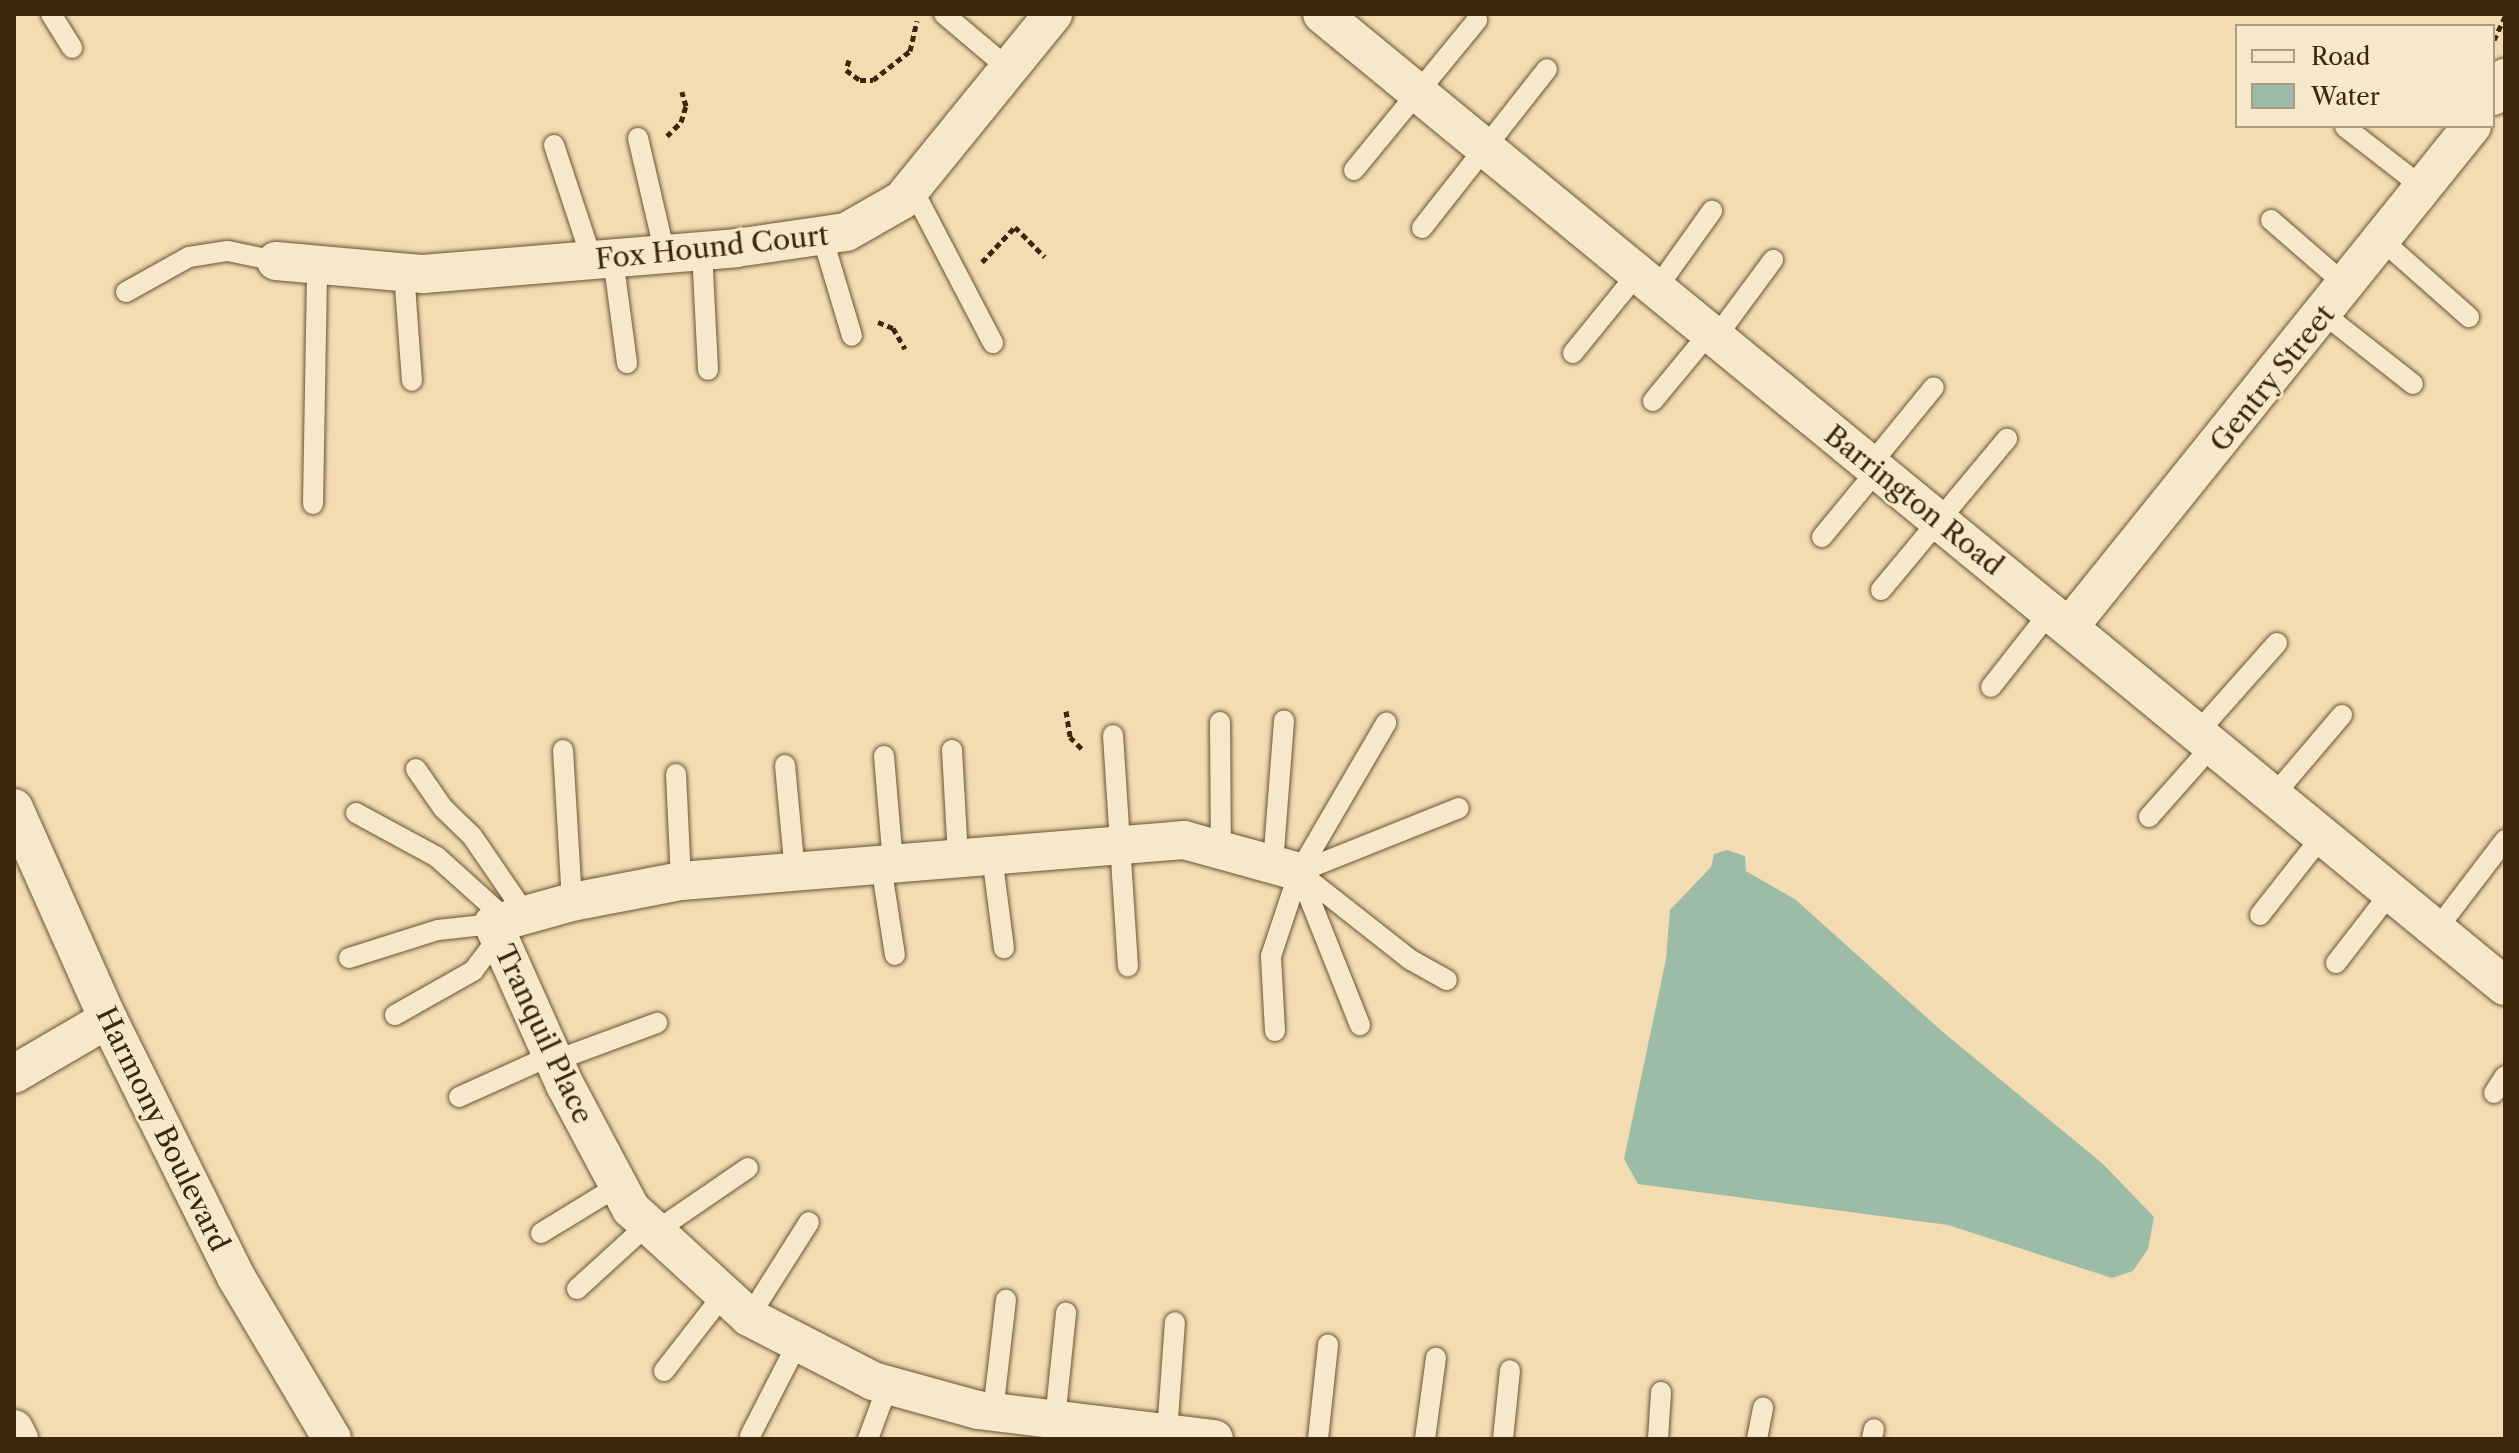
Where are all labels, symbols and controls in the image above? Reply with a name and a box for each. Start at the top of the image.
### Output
legend [2235,24,2495,128]
text: Road [2311,42,2370,71]
text: Water [2311,82,2380,111]
street label: Fox Hound Court [594,218,830,276]
street label: Gentry Street [2202,298,2342,458]
street label: Barrington Road [1818,418,2010,582]
street label: Tranquil Place [488,939,600,1129]
street label: Harmony Boulevard [89,1001,237,1257]

